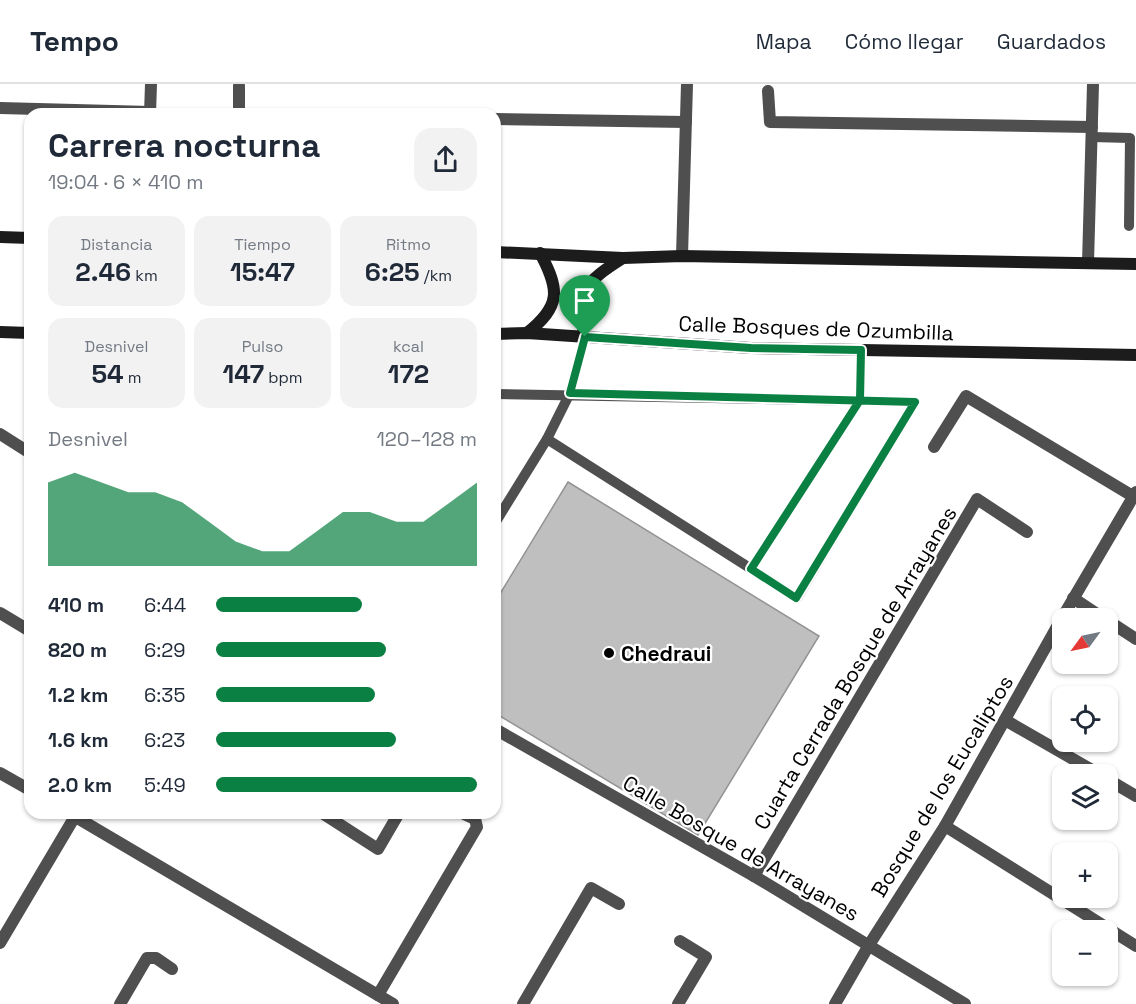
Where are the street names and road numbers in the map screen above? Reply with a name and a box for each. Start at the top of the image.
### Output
street label: Calle Bosques de Ozumbilla [678,310,954,346]
street label: Cuarta Cerrada Bosque de Arrayanes [747,501,963,835]
street label: Bosque de los Eucaliptos [865,670,1019,902]
street label: Calle Bosque de Arrayanes [618,769,864,927]

